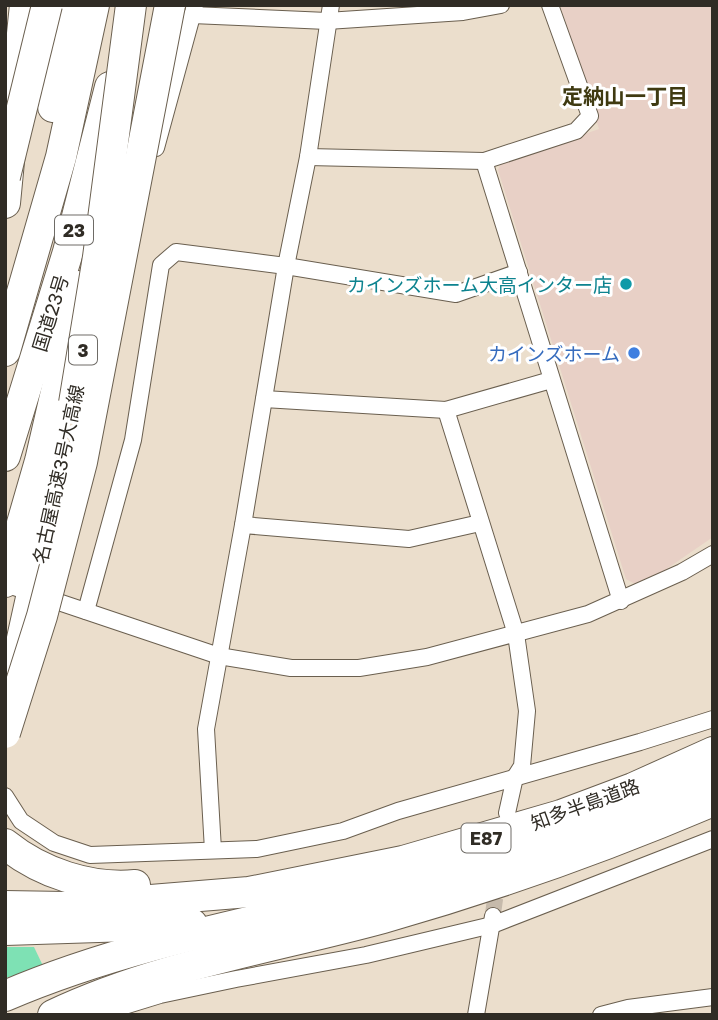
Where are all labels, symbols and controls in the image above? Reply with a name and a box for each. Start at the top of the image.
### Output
district label: 定納山一丁目 [562,83,688,109]
road number: 23 [55,215,93,244]
street label: 国道23号 [27,272,73,354]
place label: カインズホーム大高インター店 [347,273,612,296]
marker: カインズホーム大高インター店 [618,276,634,292]
road number: 3 [69,336,97,364]
place label: カインズホーム [488,342,620,365]
marker: カインズホーム [626,345,642,361]
street label: 名古屋高速3号大高線 [28,383,88,565]
street label: 知多半島道路 [527,774,643,834]
road number: E87 [462,824,510,852]

